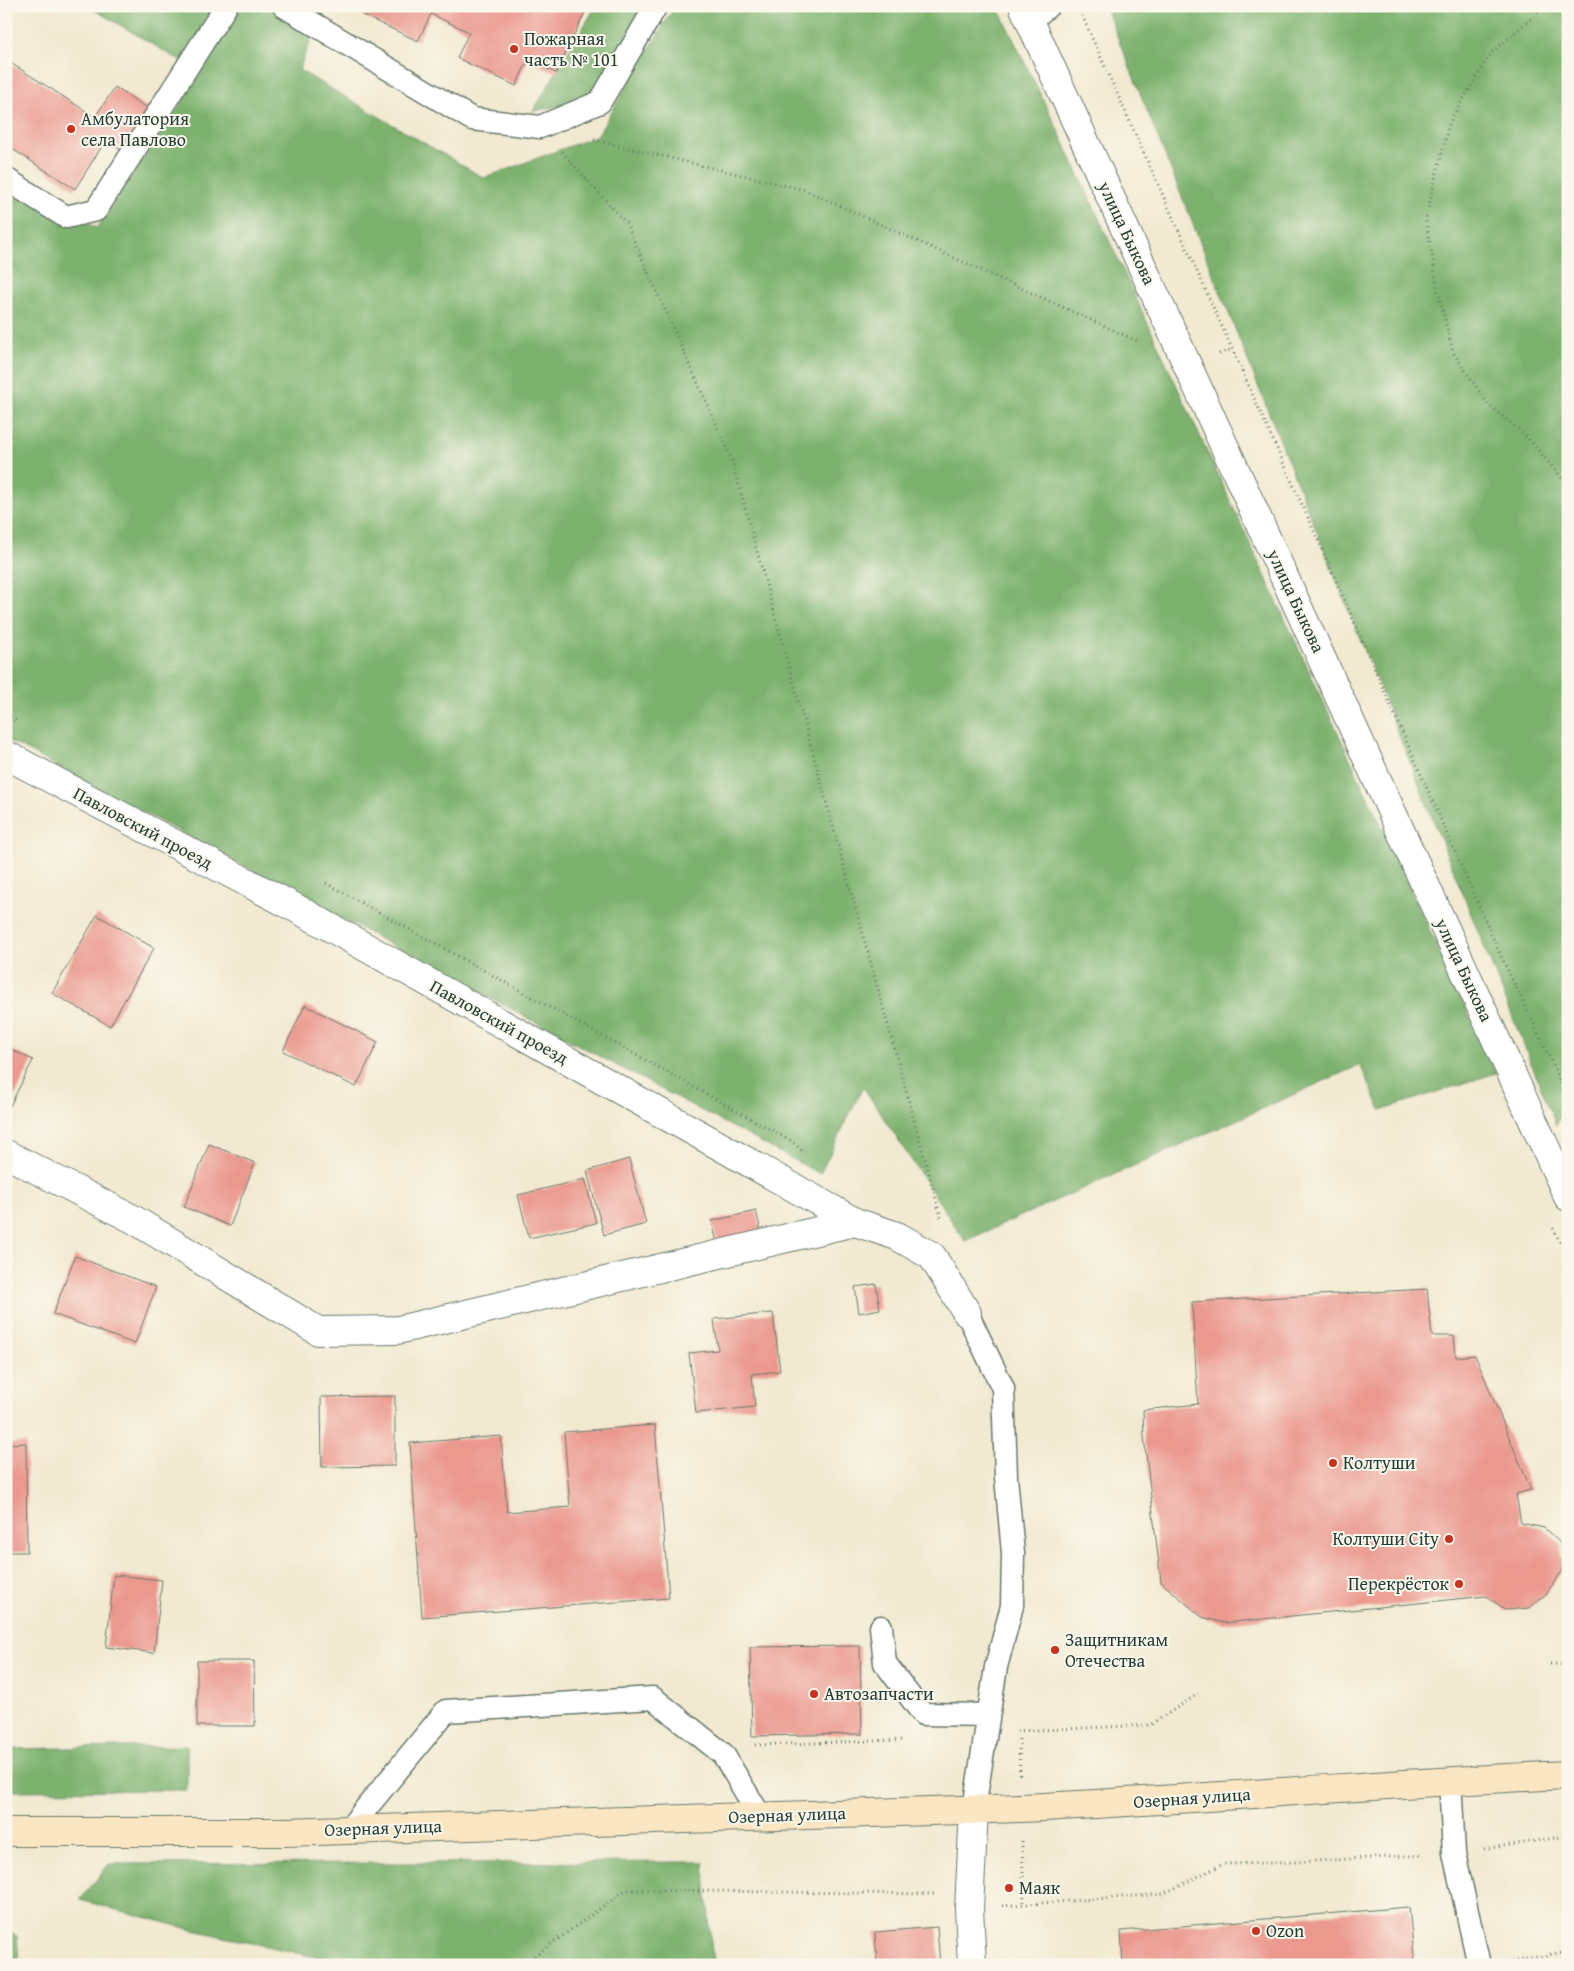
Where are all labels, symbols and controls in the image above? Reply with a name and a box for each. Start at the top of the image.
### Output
place label: Пожарная часть № 101 [524,25,618,73]
marker: Пожарная часть № 101 [508,43,520,55]
place label: Амбулатория села Павлово [81,105,189,153]
marker: Амбулатория села Павлово [65,123,77,135]
street label: улица Быкова [1091,176,1163,289]
street label: улица Быкова [1260,544,1332,657]
street label: Павловский проезд [69,779,218,876]
street label: улица Быкова [1428,913,1500,1026]
street label: Павловский проезд [425,972,574,1071]
place label: Колтуши [1343,1449,1416,1476]
marker: Колтуши [1327,1457,1339,1469]
place label: Колтуши City [1333,1525,1439,1552]
marker: Колтуши City [1443,1533,1455,1545]
place label: Перекрёсток [1348,1570,1450,1597]
marker: Перекрёсток [1453,1578,1465,1590]
place label: Защитникам Отечества [1065,1626,1168,1674]
marker: Защитникам Отечества [1049,1644,1061,1656]
place label: Автозапчасти [824,1680,934,1707]
marker: Автозапчасти [808,1688,820,1700]
street label: Озерная улица [1132,1780,1252,1815]
street label: Озерная улица [728,1799,847,1830]
street label: Озерная улица [324,1812,443,1843]
place label: Маяк [1019,1874,1061,1901]
marker: Маяк [1003,1882,1015,1894]
place label: Ozon [1266,1917,1304,1944]
marker: Ozon [1250,1925,1262,1937]

